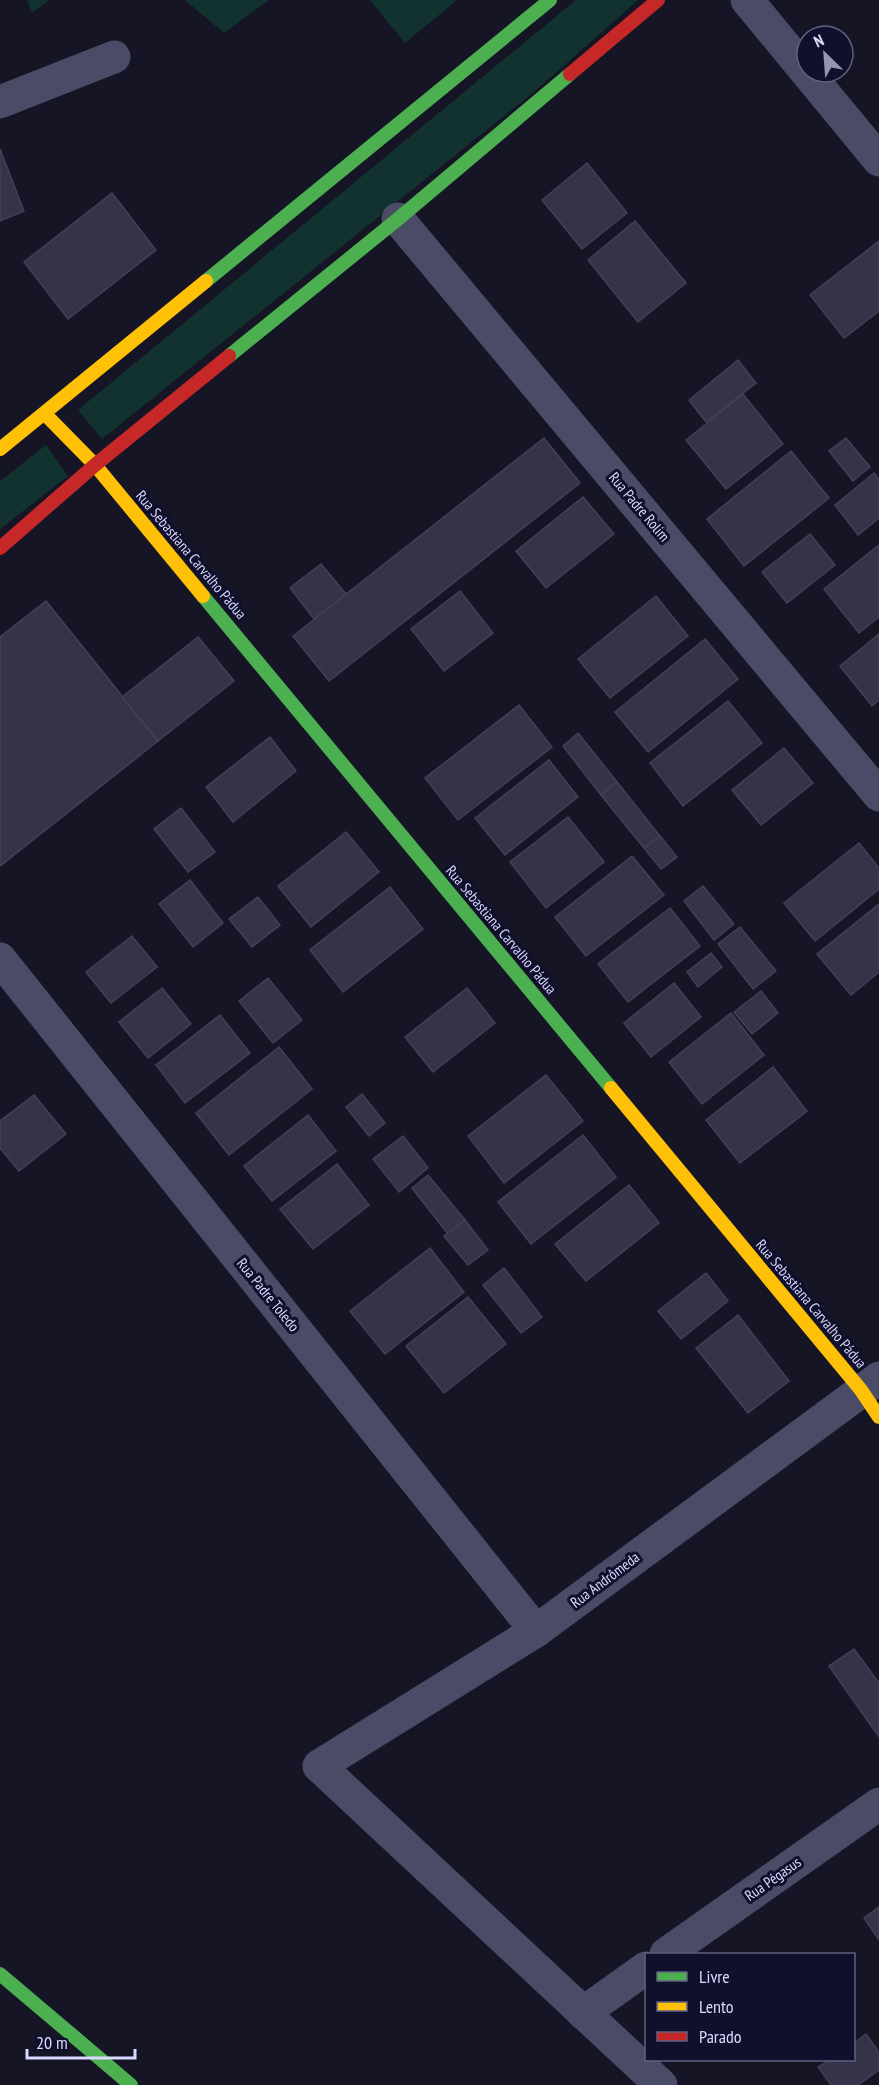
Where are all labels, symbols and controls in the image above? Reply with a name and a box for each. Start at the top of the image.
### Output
north arrow [795,24,855,84]
text: N [811,30,827,51]
street label: Rua Padre Rolim [605,468,674,545]
street label: Rua Sebastiana Carvalho Pádua [132,486,251,623]
street label: Rua Sebastiana Carvalho Pádua [442,861,561,998]
street label: Rua Sebastiana Carvalho Pádua [752,1235,871,1372]
street label: Rua Padre Toledo [233,1254,304,1335]
street label: Rua Andrômeda [566,1547,643,1612]
street label: Rua Pégasus [741,1852,805,1905]
legend [645,1953,855,2061]
text: Livre [699,1965,730,1988]
text: Lento [699,1995,734,2018]
scale bar [27,2022,135,2060]
text: Parado [699,2025,742,2048]
text: 20 m [36,2031,68,2054]

